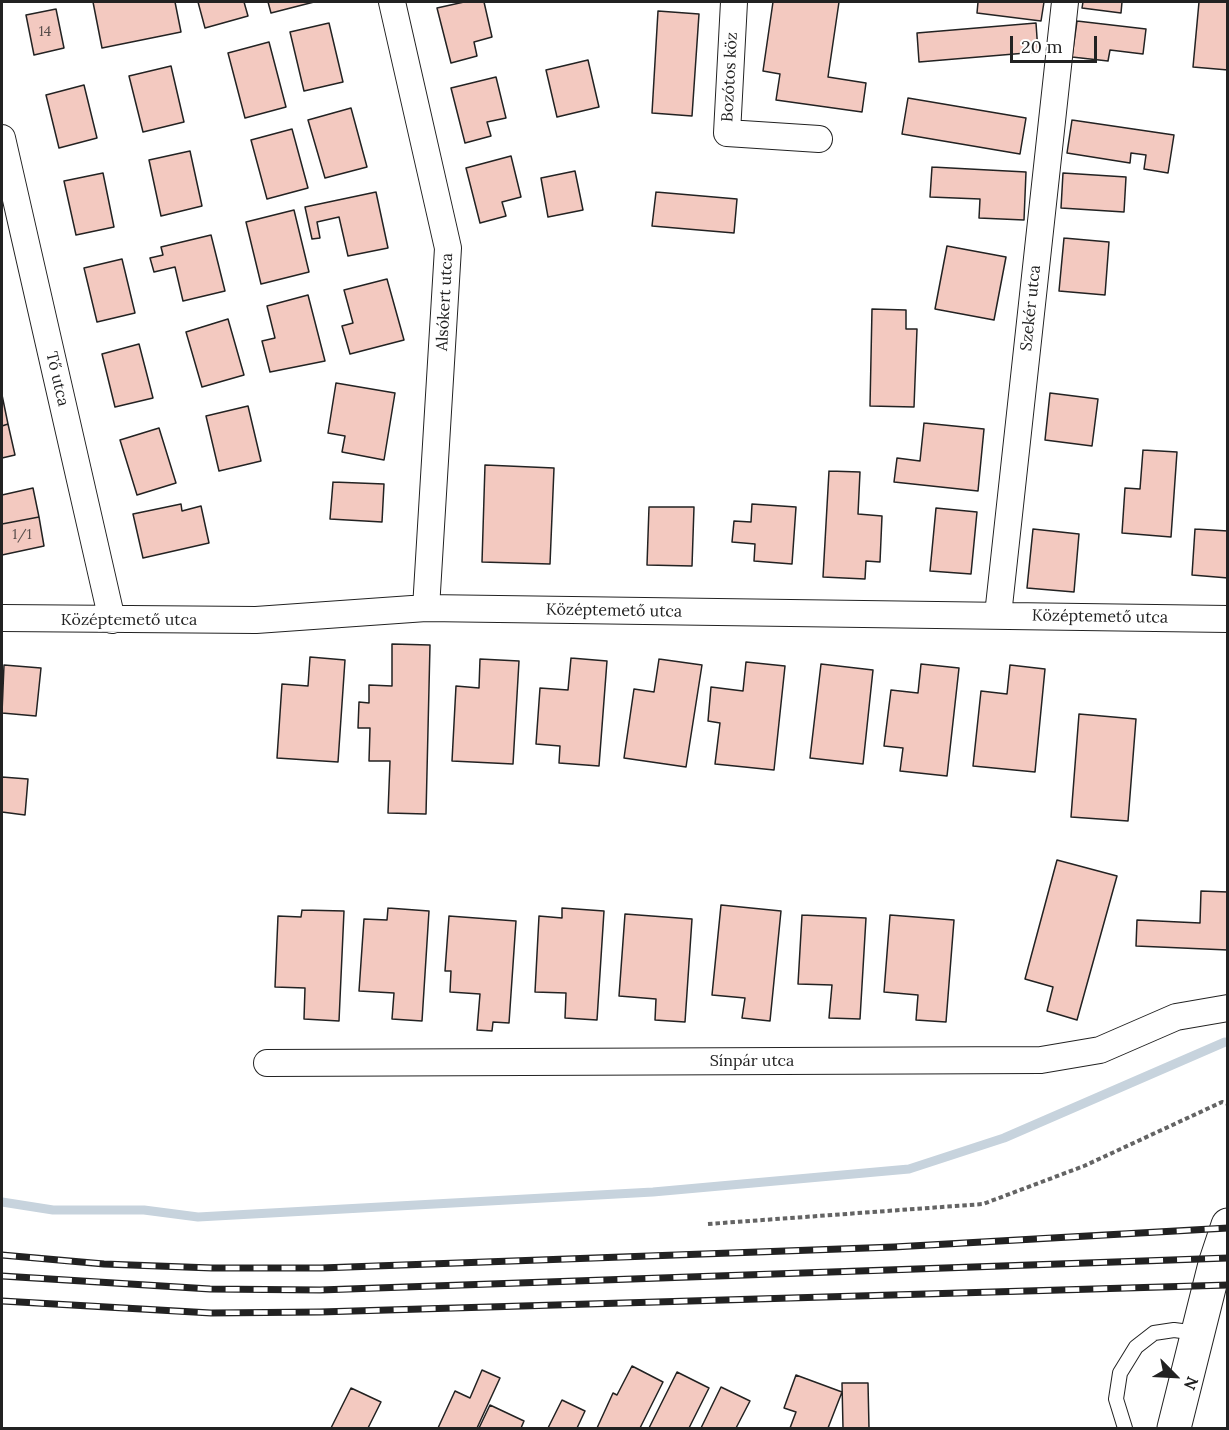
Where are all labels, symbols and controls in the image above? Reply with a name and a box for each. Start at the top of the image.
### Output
house number: 14 [39,24,51,40]
scale bar [1013,24,1100,62]
street label: Bozótos köz [718,32,742,122]
text: 20 m [1021,35,1063,58]
street label: Alsókert utca [433,252,457,352]
street label: Szekér utca [1017,264,1045,352]
street label: Tő utca [41,350,73,408]
house number: 1/1 [12,527,32,543]
street label: Középtemető utca [546,600,682,622]
street label: Középtemető utca [1032,606,1168,628]
street label: Középtemető utca [61,610,197,630]
street label: Sínpár utca [710,1051,794,1071]
north arrow [1145,1346,1205,1406]
text: N [1180,1374,1203,1393]

